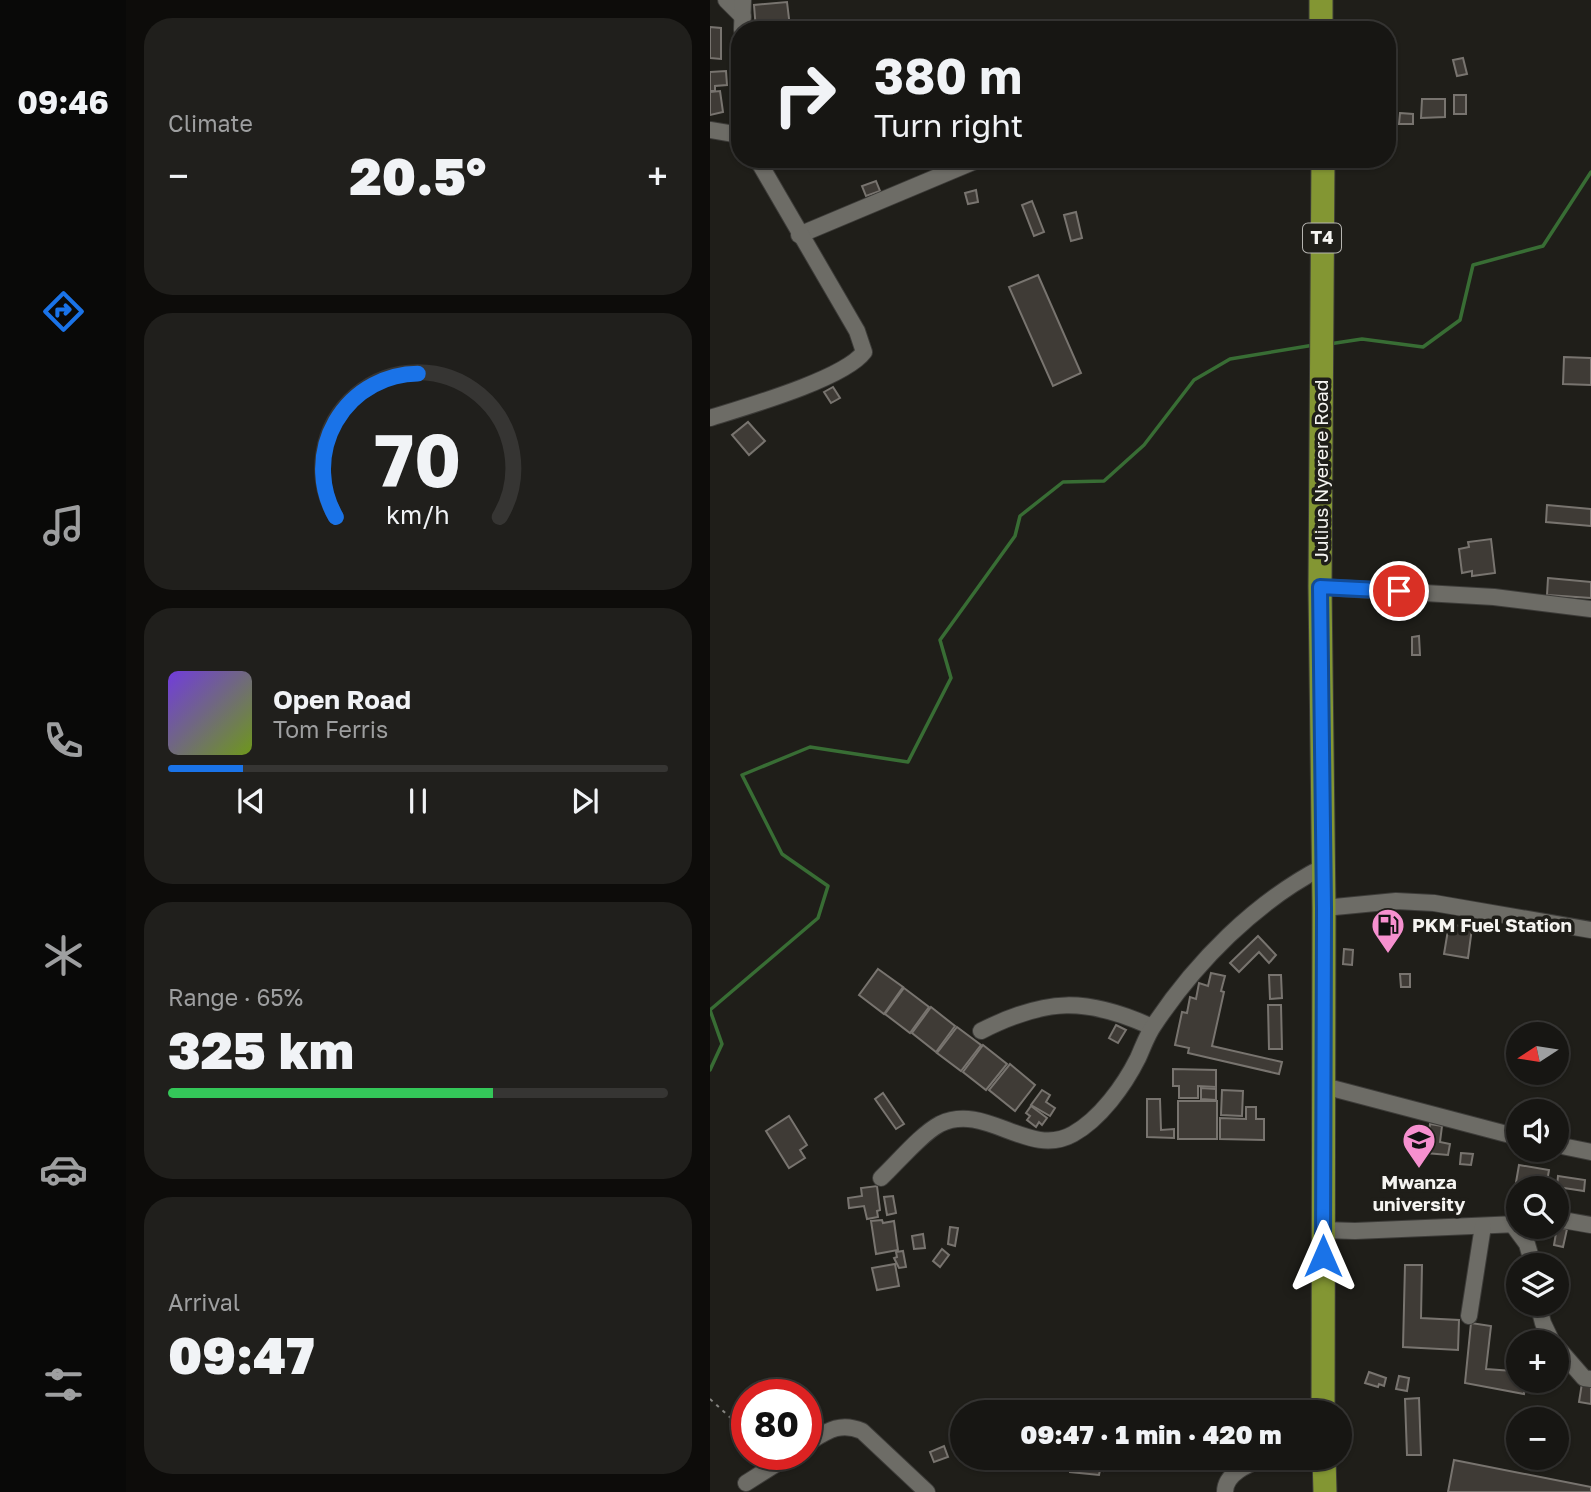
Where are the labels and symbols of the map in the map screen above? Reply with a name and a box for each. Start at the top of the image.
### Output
road number: T4 [1303,224,1341,252]
street label: Julius Nyerere Road [1309,379,1332,563]
pin [1369,561,1429,621]
fuel station icon: PKM Fuel Station [1369,906,1407,955]
place label: PKM Fuel Station [1412,913,1572,936]
north arrow [1506,1022,1569,1085]
school or university icon: Mwanza university [1400,1121,1438,1170]
place label: Mwanza university [1373,1170,1466,1215]
position arrow [1286,1219,1360,1293]
speed limit sign: 80 [731,1379,822,1470]

